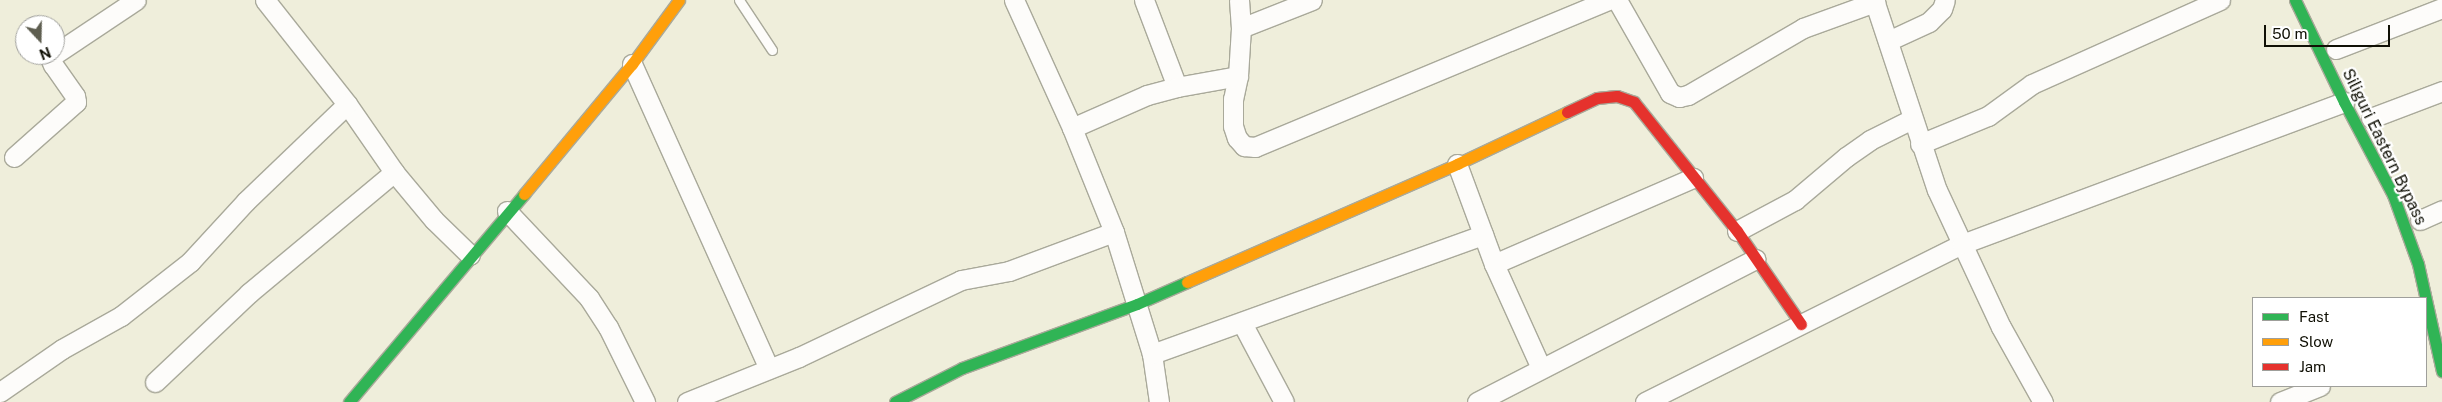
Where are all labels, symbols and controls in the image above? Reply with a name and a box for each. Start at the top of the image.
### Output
north arrow [15,15,65,65]
scale bar [2267,15,2393,47]
text: 50 m [2272,25,2307,42]
text: N [37,44,53,62]
street label: Siliguri Eastern Bypass [2338,66,2430,228]
legend [2252,297,2427,387]
text: Fast [2299,308,2329,325]
text: Slow [2299,333,2333,350]
text: Jam [2299,358,2326,375]

